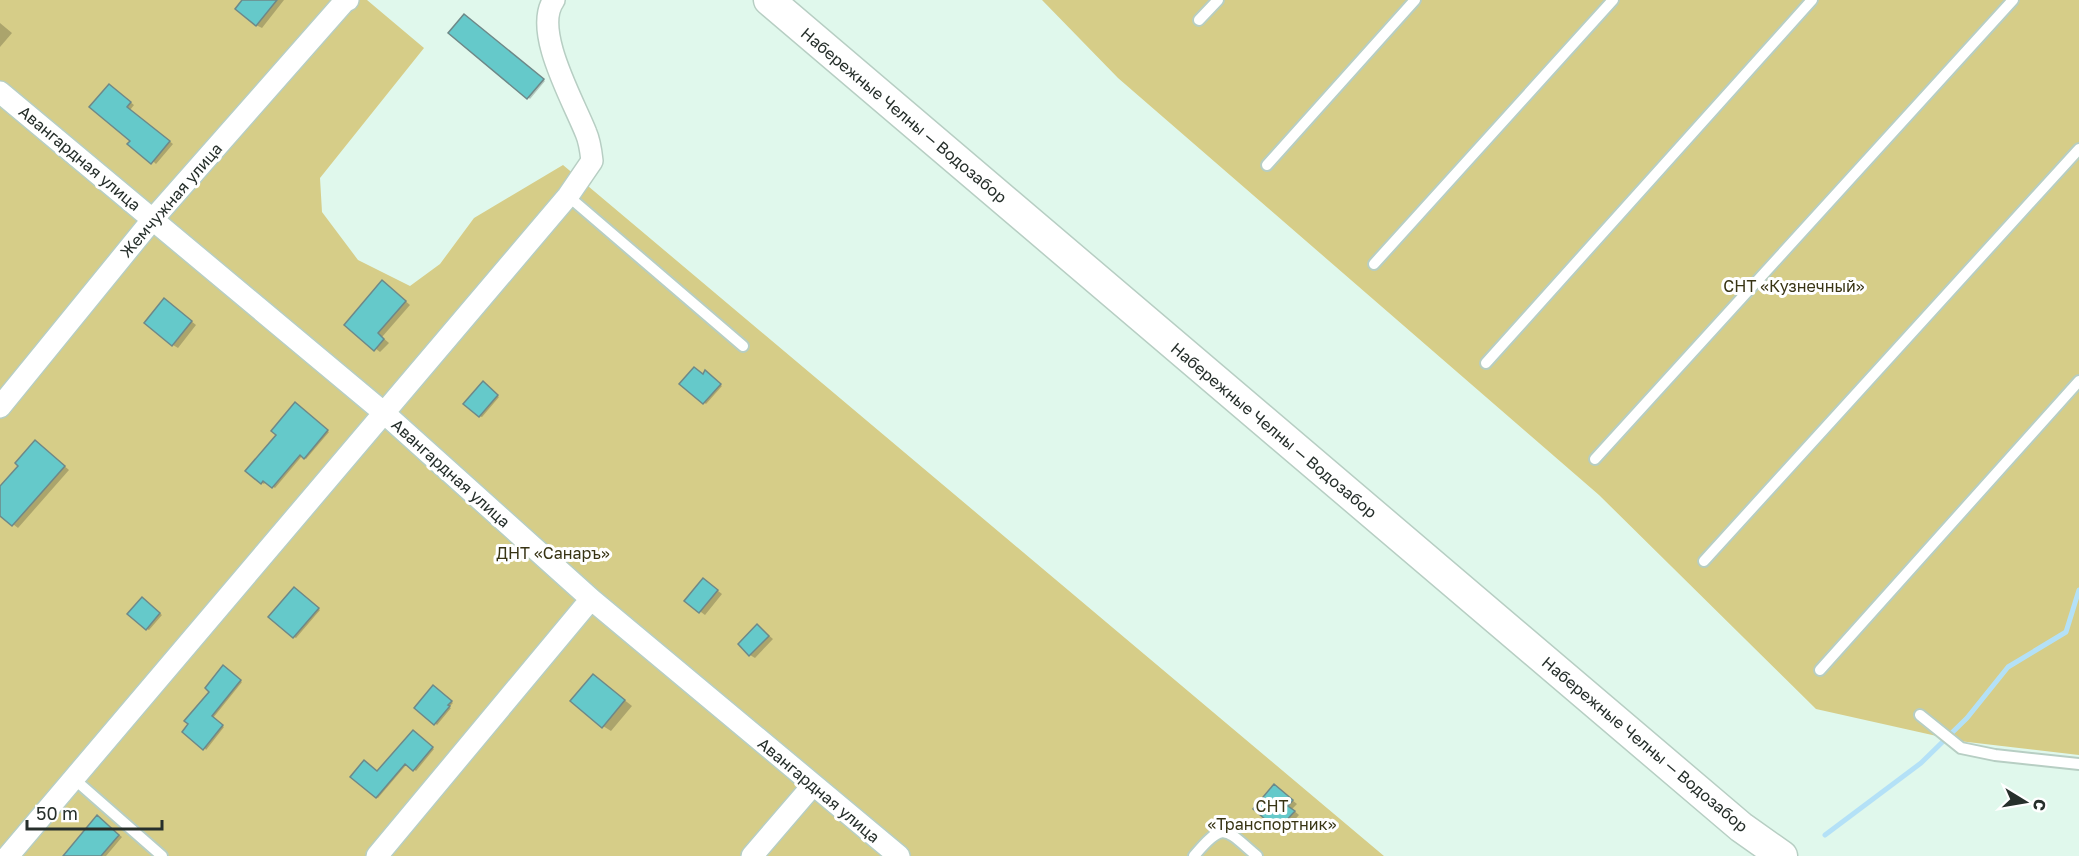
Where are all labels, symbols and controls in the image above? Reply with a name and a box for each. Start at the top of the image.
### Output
street label: Набережные Челны — Водозабор [797,23,1011,207]
street label: Авангардная улица [15,101,145,215]
street label: Жемчужная улица [116,139,226,261]
park label: СНТ «Кузнечный» [1723,276,1865,296]
street label: Набережные Челны — Водозабор [1167,338,1381,522]
street label: Авангардная улица [388,414,514,532]
park label: ДНТ «Санаръ» [496,543,610,563]
street label: Набережные Челны — Водозабор [1538,652,1752,836]
street label: Авангардная улица [754,733,884,847]
north arrow [1995,772,2055,832]
scale bar [27,793,162,831]
park label: СНТ «Транспортник» [1208,796,1337,834]
text: С [2029,797,2051,812]
text: 50 m [36,802,78,824]

